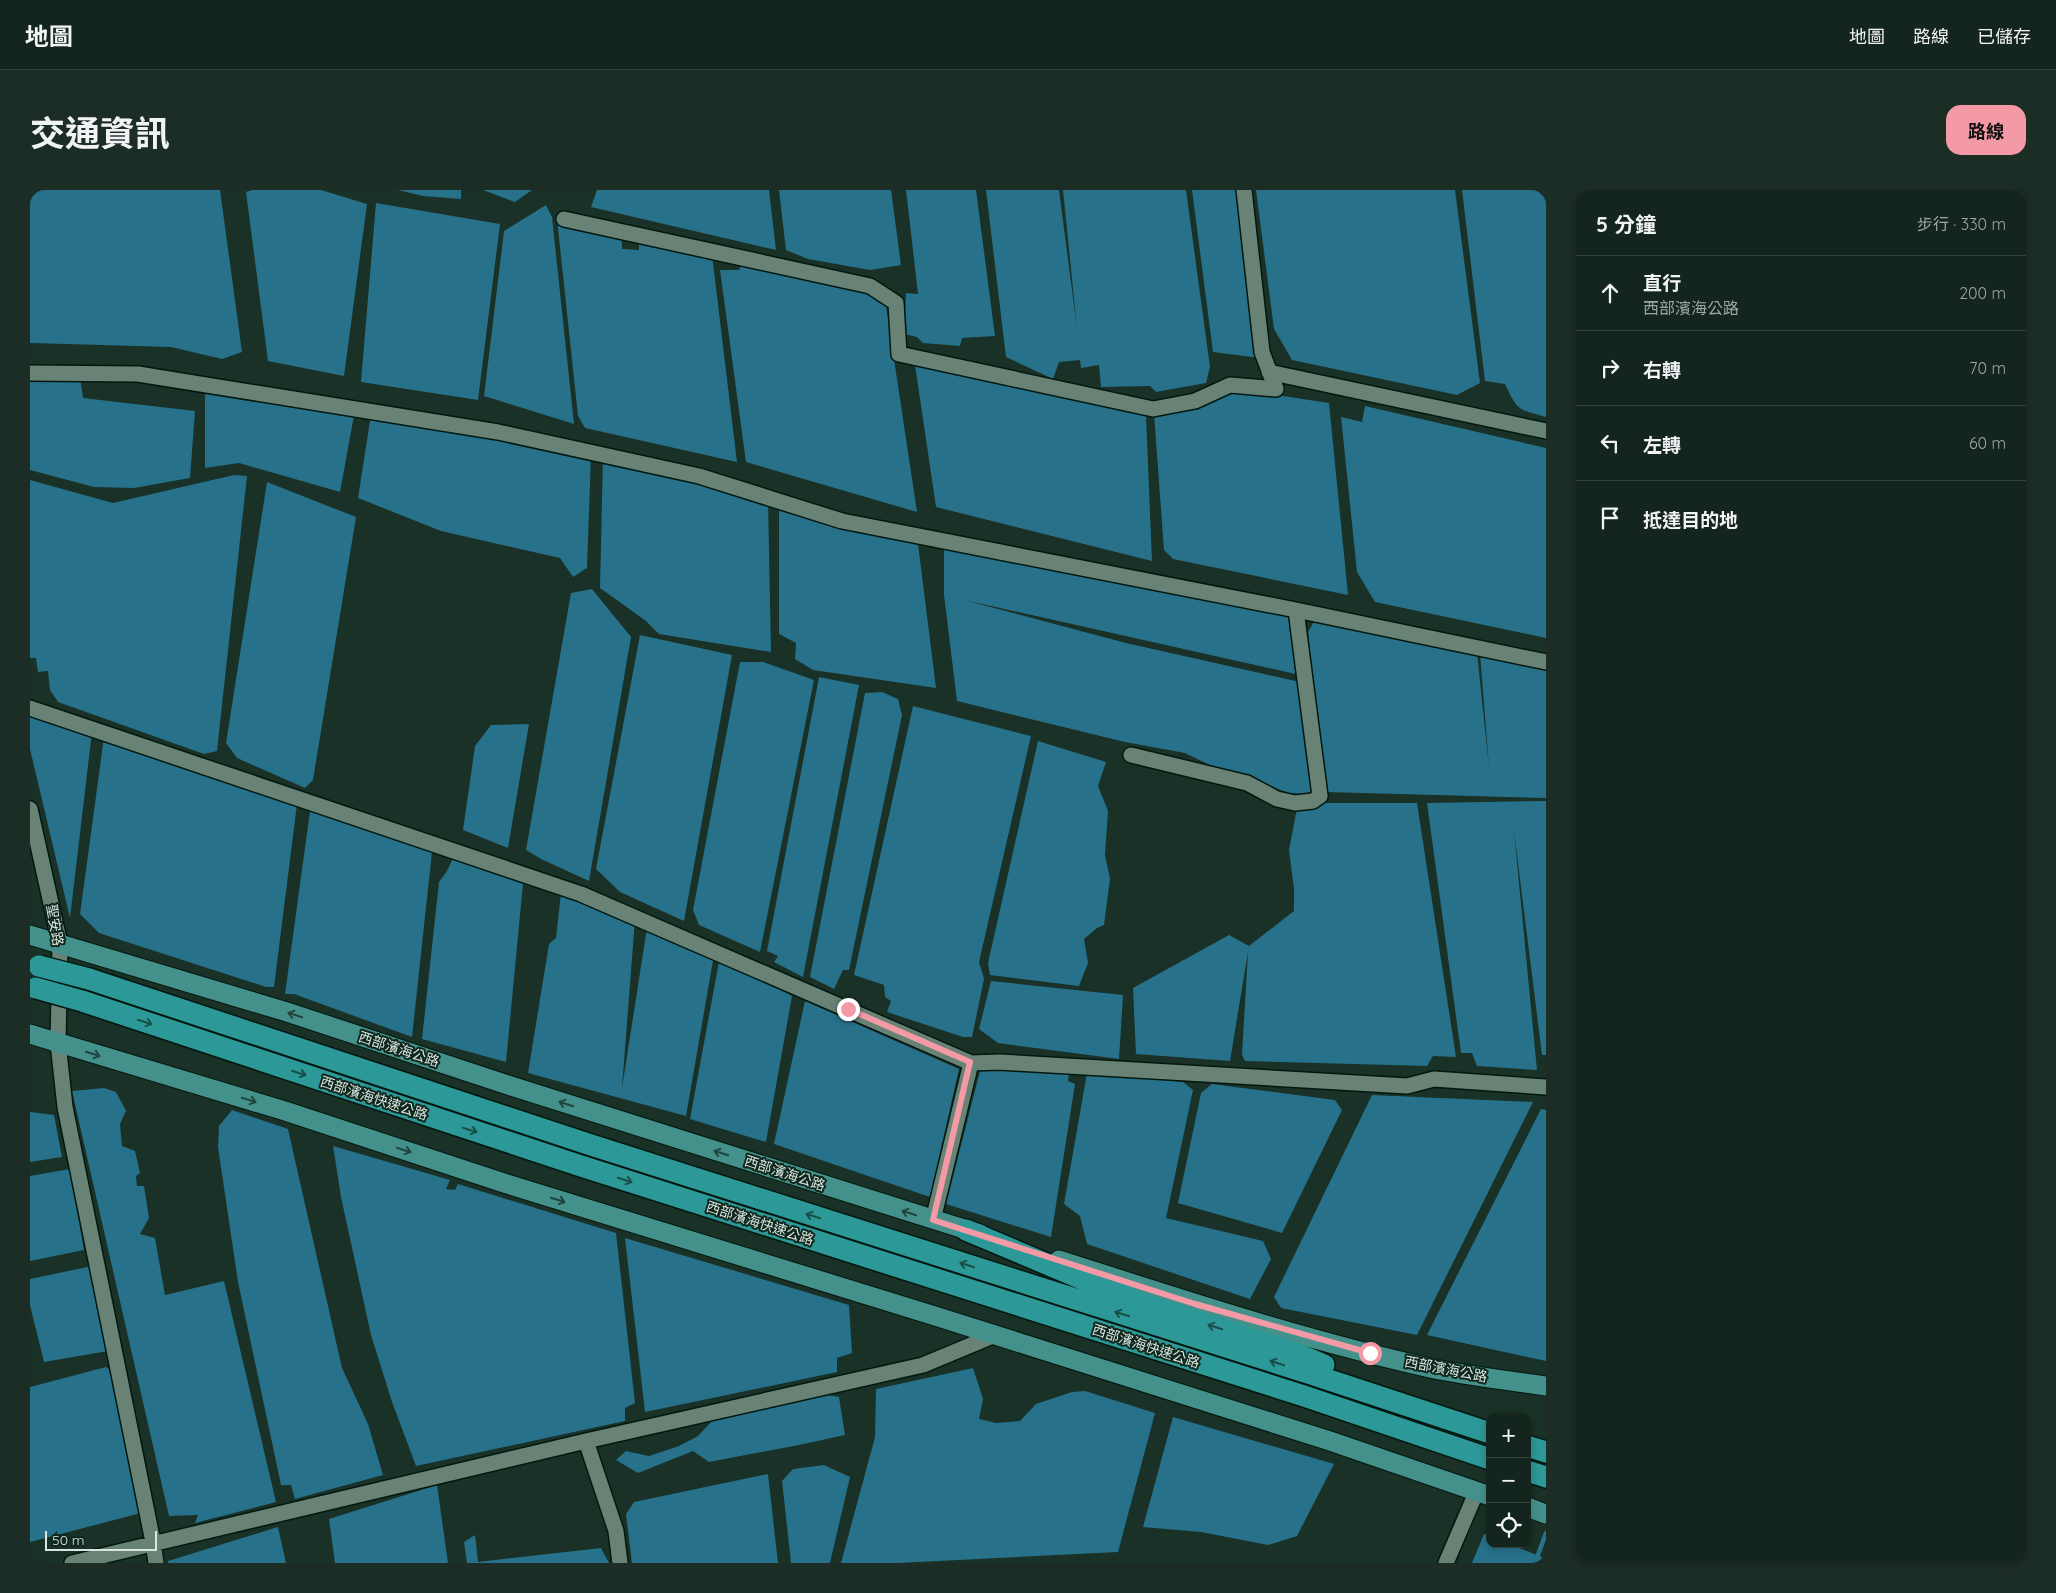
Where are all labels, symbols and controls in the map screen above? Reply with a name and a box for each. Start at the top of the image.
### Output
text: 地圖 [25,21,73,51]
text: 地圖 [1849,25,1885,48]
text: 路線 [1913,25,1949,48]
text: 已儲存 [1977,25,2031,48]
button: 路線 [1946,105,2026,155]
text: 交通資訊 [30,111,170,155]
text: 5 分鐘 [1596,211,1656,237]
text: 步行 · 330 m [1917,214,2006,234]
text: 直行 [1643,271,1681,295]
icon: ahead [1596,279,1624,307]
text: 200 m [1959,283,2006,303]
text: 西部濱海公路 [1643,298,1739,318]
icon: right [1596,354,1624,382]
text: 右轉 [1643,358,1681,382]
text: 70 m [1969,358,2006,378]
icon: left [1596,429,1624,457]
text: 左轉 [1643,433,1681,457]
text: 60 m [1969,433,2006,453]
icon: arrive [1596,504,1624,532]
text: 抵達目的地 [1643,508,1738,532]
street label: 聖安路 [42,903,68,947]
route end [837,998,860,1021]
one-way arrow [288,1010,303,1019]
one-way arrow [137,1018,152,1027]
street label: 西部濱海公路 [356,1027,442,1071]
one-way arrow [85,1049,101,1059]
one-way arrow [291,1069,307,1078]
street label: 西部濱海快速公路 [318,1072,430,1124]
one-way arrow [241,1096,257,1106]
one-way arrow [558,1098,574,1108]
one-way arrow [462,1125,478,1135]
one-way arrow [395,1146,411,1155]
one-way arrow [713,1148,729,1157]
street label: 西部濱海公路 [742,1151,828,1195]
one-way arrow [616,1176,632,1186]
one-way arrow [550,1196,566,1205]
street label: 西部濱海快速公路 [704,1197,816,1249]
one-way arrow [901,1207,917,1217]
one-way arrow [805,1210,821,1220]
one-way arrow [960,1260,976,1269]
one-way arrow [1115,1309,1131,1319]
street label: 西部濱海快速公路 [1090,1320,1202,1372]
one-way arrow [1208,1322,1223,1331]
route start [1359,1342,1382,1365]
street label: 西部濱海公路 [1403,1352,1489,1386]
one-way arrow [1270,1358,1286,1368]
map controls [1486,1413,1531,1548]
button: + [1486,1413,1531,1458]
button: − [1486,1458,1531,1503]
button: locate [1486,1503,1531,1548]
scale bar [45,1528,158,1551]
text: 50 m [52,1531,85,1549]

